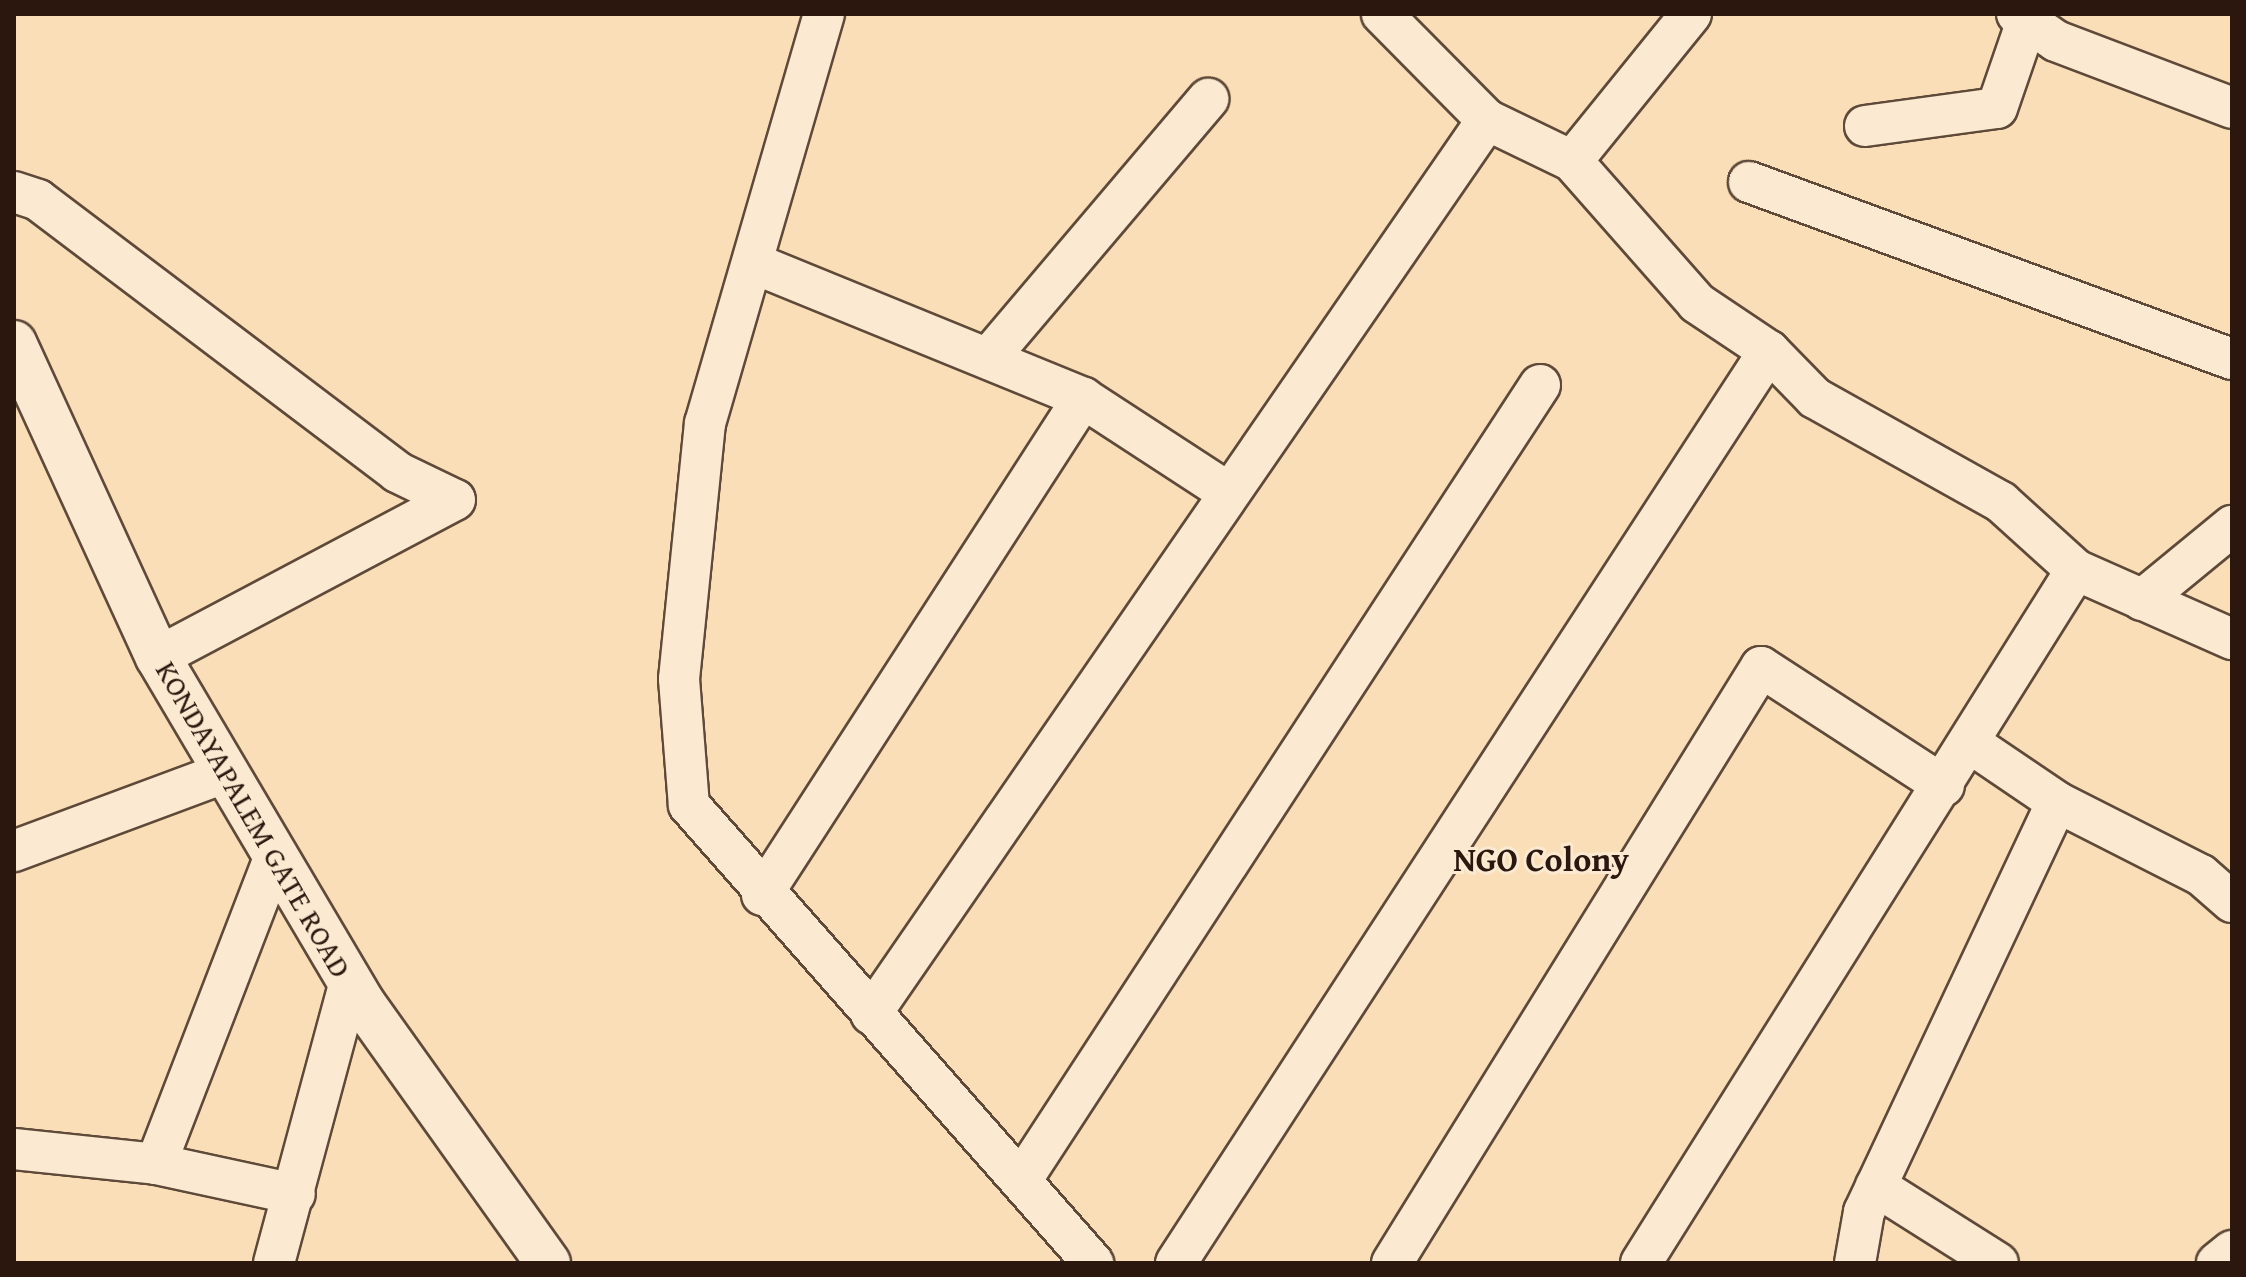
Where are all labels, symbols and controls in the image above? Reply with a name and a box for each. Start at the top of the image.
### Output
street label: KONDAYAPALEM GATE ROAD [149,655,359,983]
district label: NGO Colony [1453,839,1629,879]

